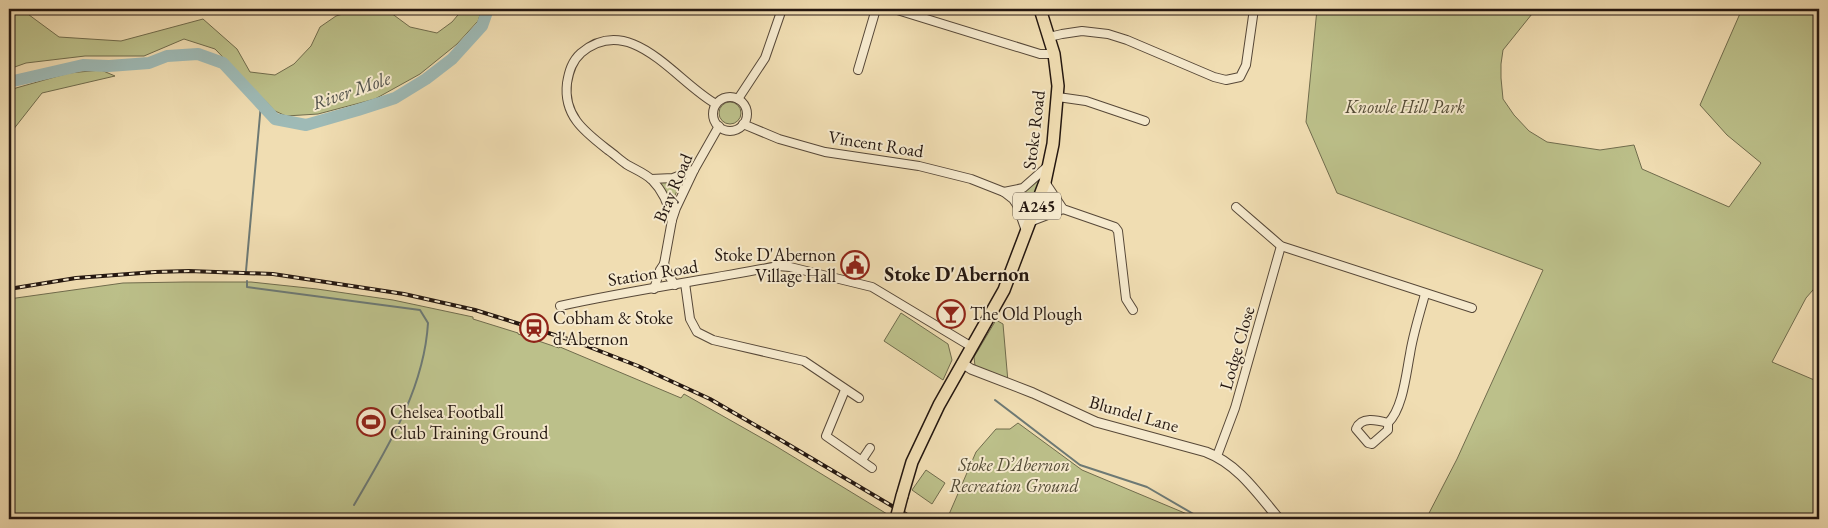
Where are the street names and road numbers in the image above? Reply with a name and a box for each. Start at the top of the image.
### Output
street label: Stoke Road [1017,88,1050,171]
street label: Vincent Road [827,125,926,163]
street label: Bray Road [648,149,698,226]
road number: A245 [1013,192,1061,220]
street label: Station Road [606,254,701,291]
street label: Lodge Close [1214,303,1259,392]
street label: Blundel Lane [1087,390,1182,437]

